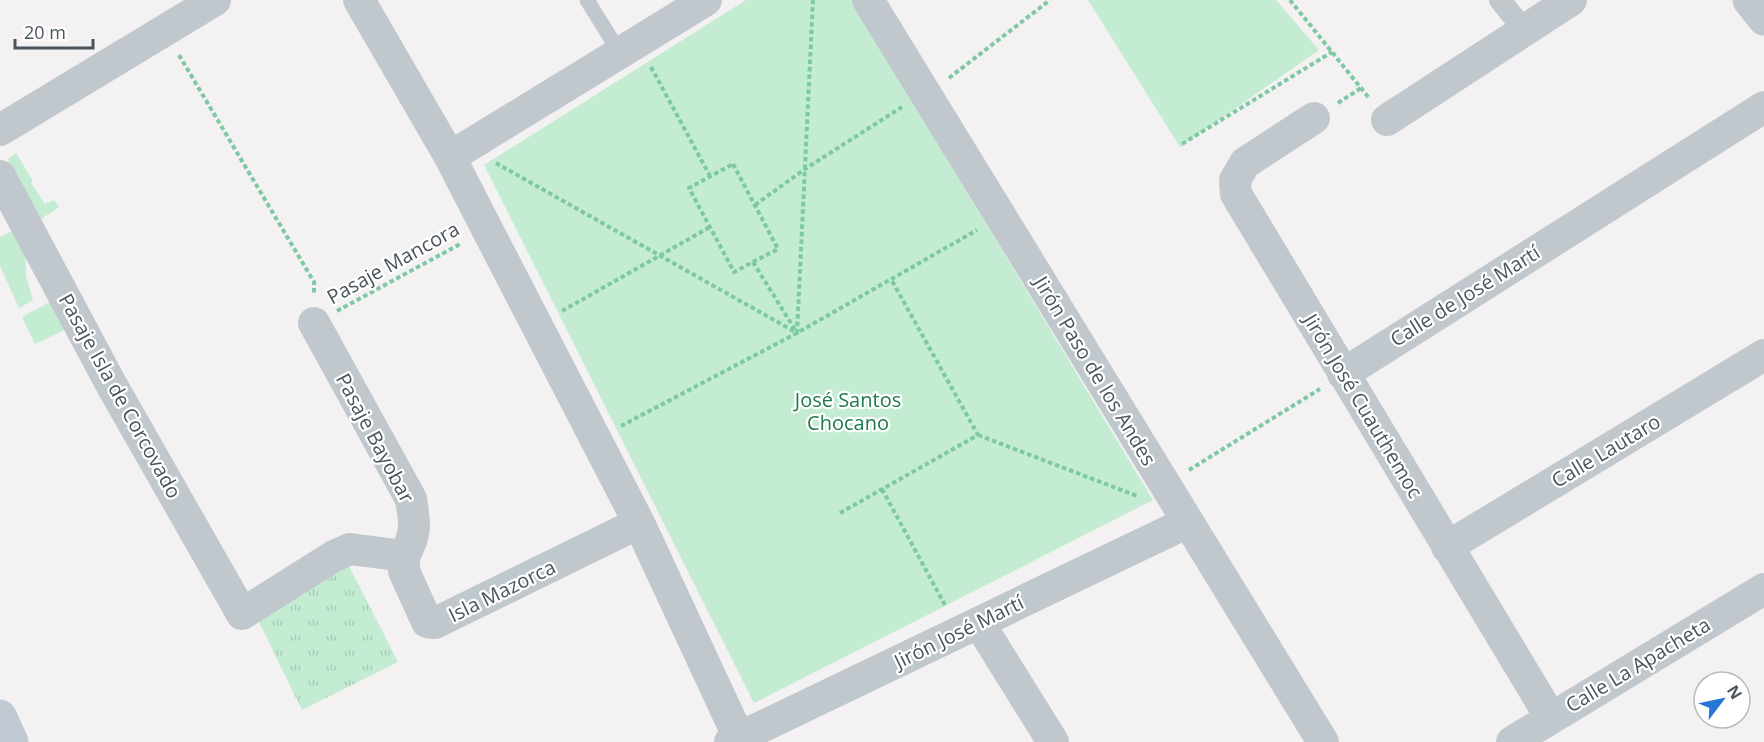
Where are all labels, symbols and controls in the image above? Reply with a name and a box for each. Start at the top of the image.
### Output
scale bar [15,12,93,50]
text: 20 m [24,20,66,44]
street label: Pasaje Mancora [322,215,464,310]
street label: Calle de José Martí [1385,238,1546,353]
street label: Jirón Paso de los Andes [1027,269,1163,470]
street label: Pasaje Isla de Corcovado [53,289,188,503]
street label: Jirón José Cuauthemoc [1297,307,1429,503]
street label: Pasaje Bayobar [330,368,421,507]
park label: José Santos Chocano [793,386,901,436]
street label: Calle Lautaro [1546,407,1665,494]
street label: Isla Mazorca [444,553,560,628]
street label: Jirón José Martí [888,588,1029,675]
street label: Calle La Apacheta [1560,611,1715,718]
north arrow [1692,670,1752,730]
text: N [1722,681,1747,703]

